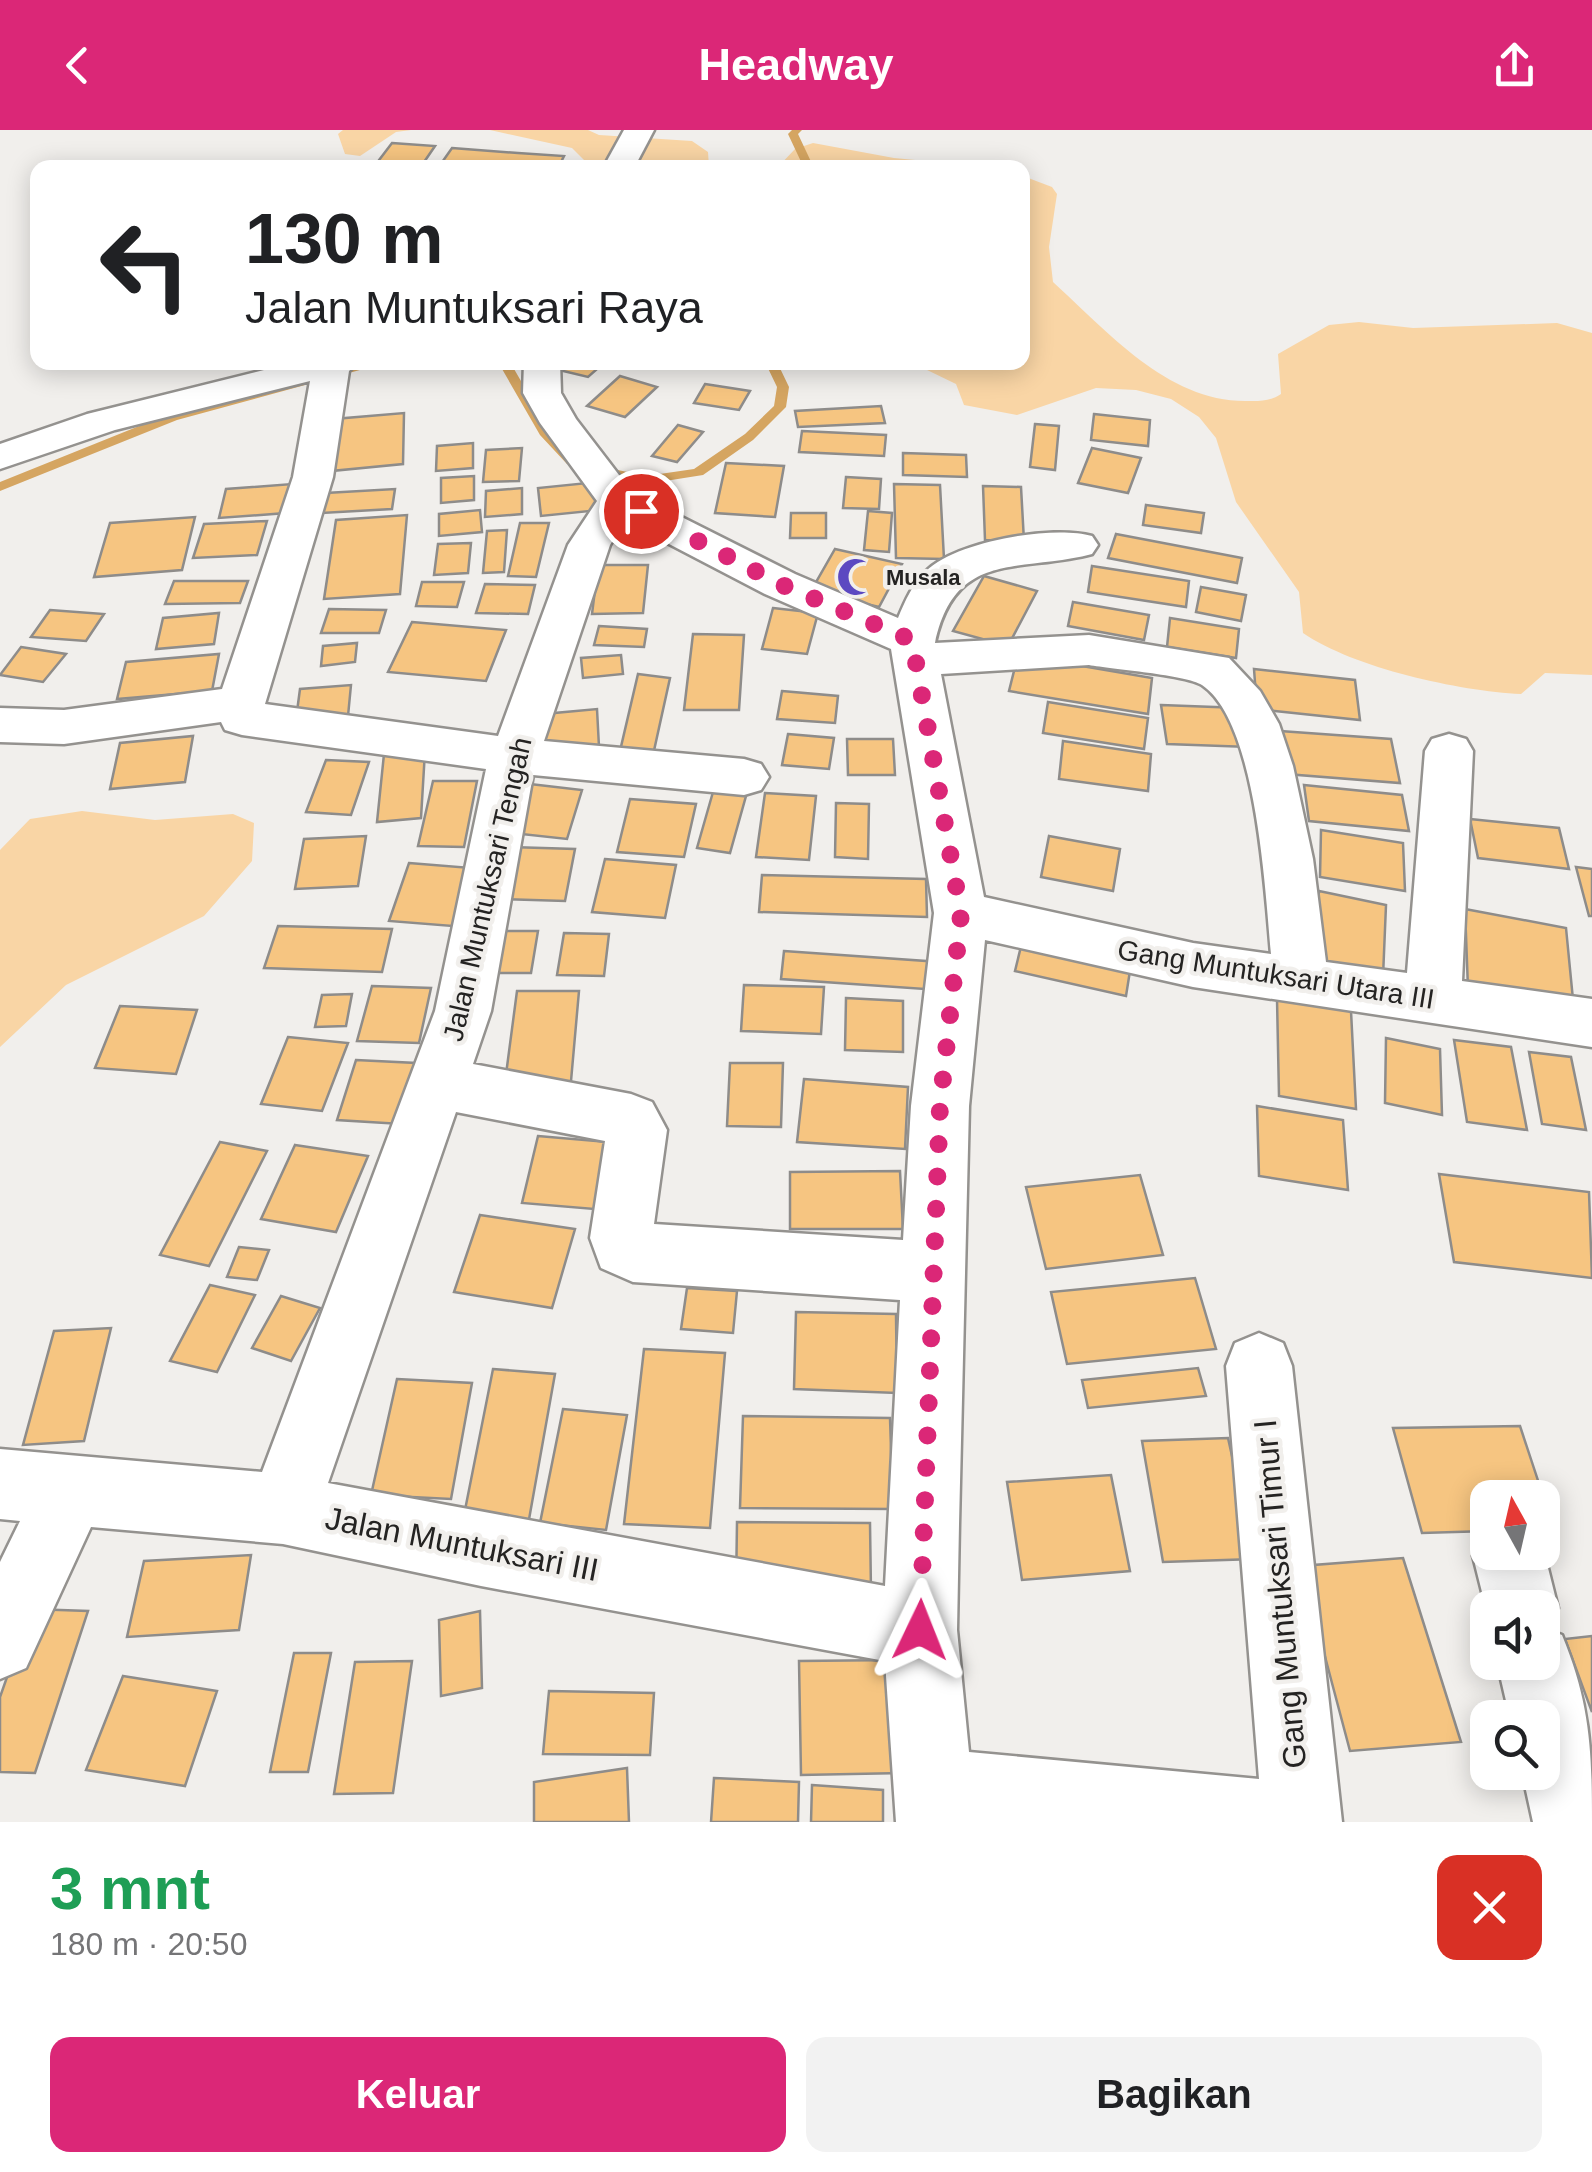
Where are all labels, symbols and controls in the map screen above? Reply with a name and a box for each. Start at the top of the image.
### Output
icon: back [50,38,105,93]
icon: share [1487,38,1542,93]
text: Headway [698,39,894,90]
icon: left [80,200,210,330]
text: 130 m [245,200,443,278]
text: Jalan Muntuksari Raya [245,282,703,333]
pin [599,469,684,554]
icon: arrive [614,484,669,539]
mosque icon: Musala [835,556,877,598]
place label: Musala [886,565,961,590]
street label: Jalan Muntuksari Tengah [437,734,538,1044]
street label: Gang Muntuksari Utara III [1115,934,1437,1015]
street label: Gang Muntuksari Timur I [1247,1418,1313,1770]
north arrow [1470,1480,1560,1570]
map controls [1470,1480,1560,1790]
street label: Jalan Muntuksari III [322,1500,602,1588]
position arrow [868,1578,972,1682]
button: sound [1470,1590,1560,1680]
button: search [1470,1700,1560,1790]
text: 3 mnt [50,1855,210,1922]
button: close [1437,1855,1542,1960]
text: 180 m · 20:50 [50,1926,247,1962]
button: Keluar [50,2037,786,2152]
button: Bagikan [806,2037,1542,2152]

